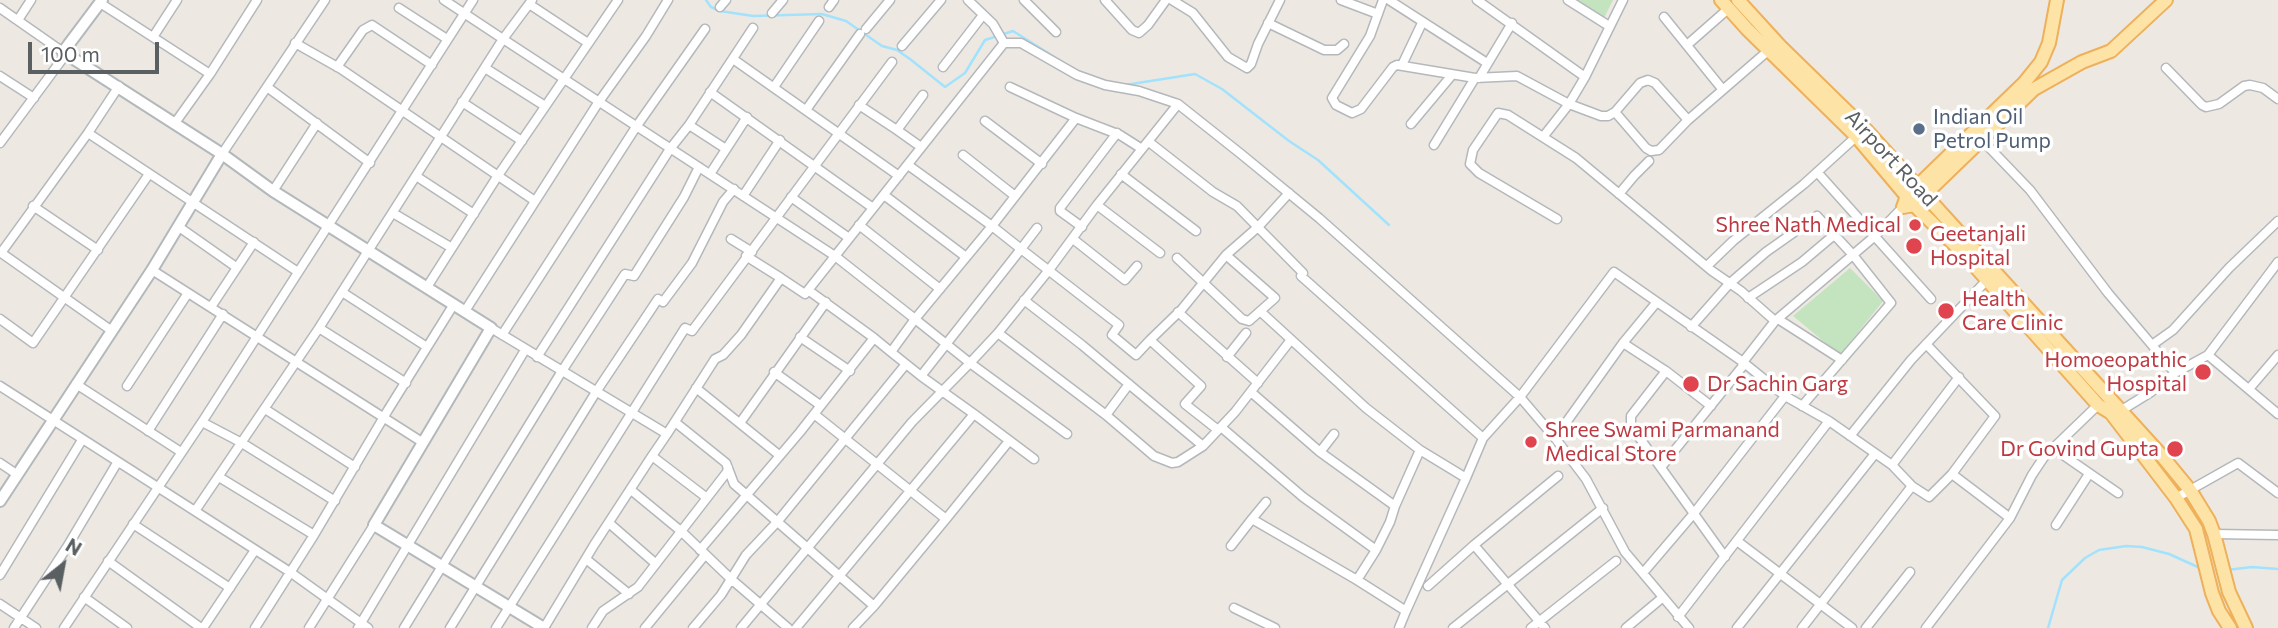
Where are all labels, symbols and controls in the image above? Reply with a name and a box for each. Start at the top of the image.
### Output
scale bar [32,28,163,72]
text: 100 m [41,41,100,66]
street label: Airport Road [1840,104,1942,212]
place label: Indian Oil Petrol Pump [1933,104,2051,154]
marker: Indian Oil Petrol Pump [1911,121,1927,137]
place label: Shree Nath Medical [1716,212,1901,238]
marker: Shree Nath Medical [1907,217,1923,233]
place label: Geetanjali Hospital [1930,221,2026,271]
marker: Geetanjali Hospital [1904,236,1924,256]
place label: Health Care Clinic [1962,286,2063,336]
marker: Health Care Clinic [1936,301,1956,321]
place label: Homoeopathic Hospital [2044,347,2187,397]
marker: Homoeopathic Hospital [2193,362,2213,382]
place label: Dr Sachin Garg [1707,371,1848,397]
marker: Dr Sachin Garg [1681,374,1701,394]
place label: Shree Swami Parmanand Medical Store [1545,417,1780,467]
marker: Shree Swami Parmanand Medical Store [1523,434,1539,450]
place label: Dr Govind Gupta [2000,436,2159,462]
marker: Dr Govind Gupta [2165,439,2185,459]
north arrow [28,530,98,600]
text: N [62,533,86,560]

